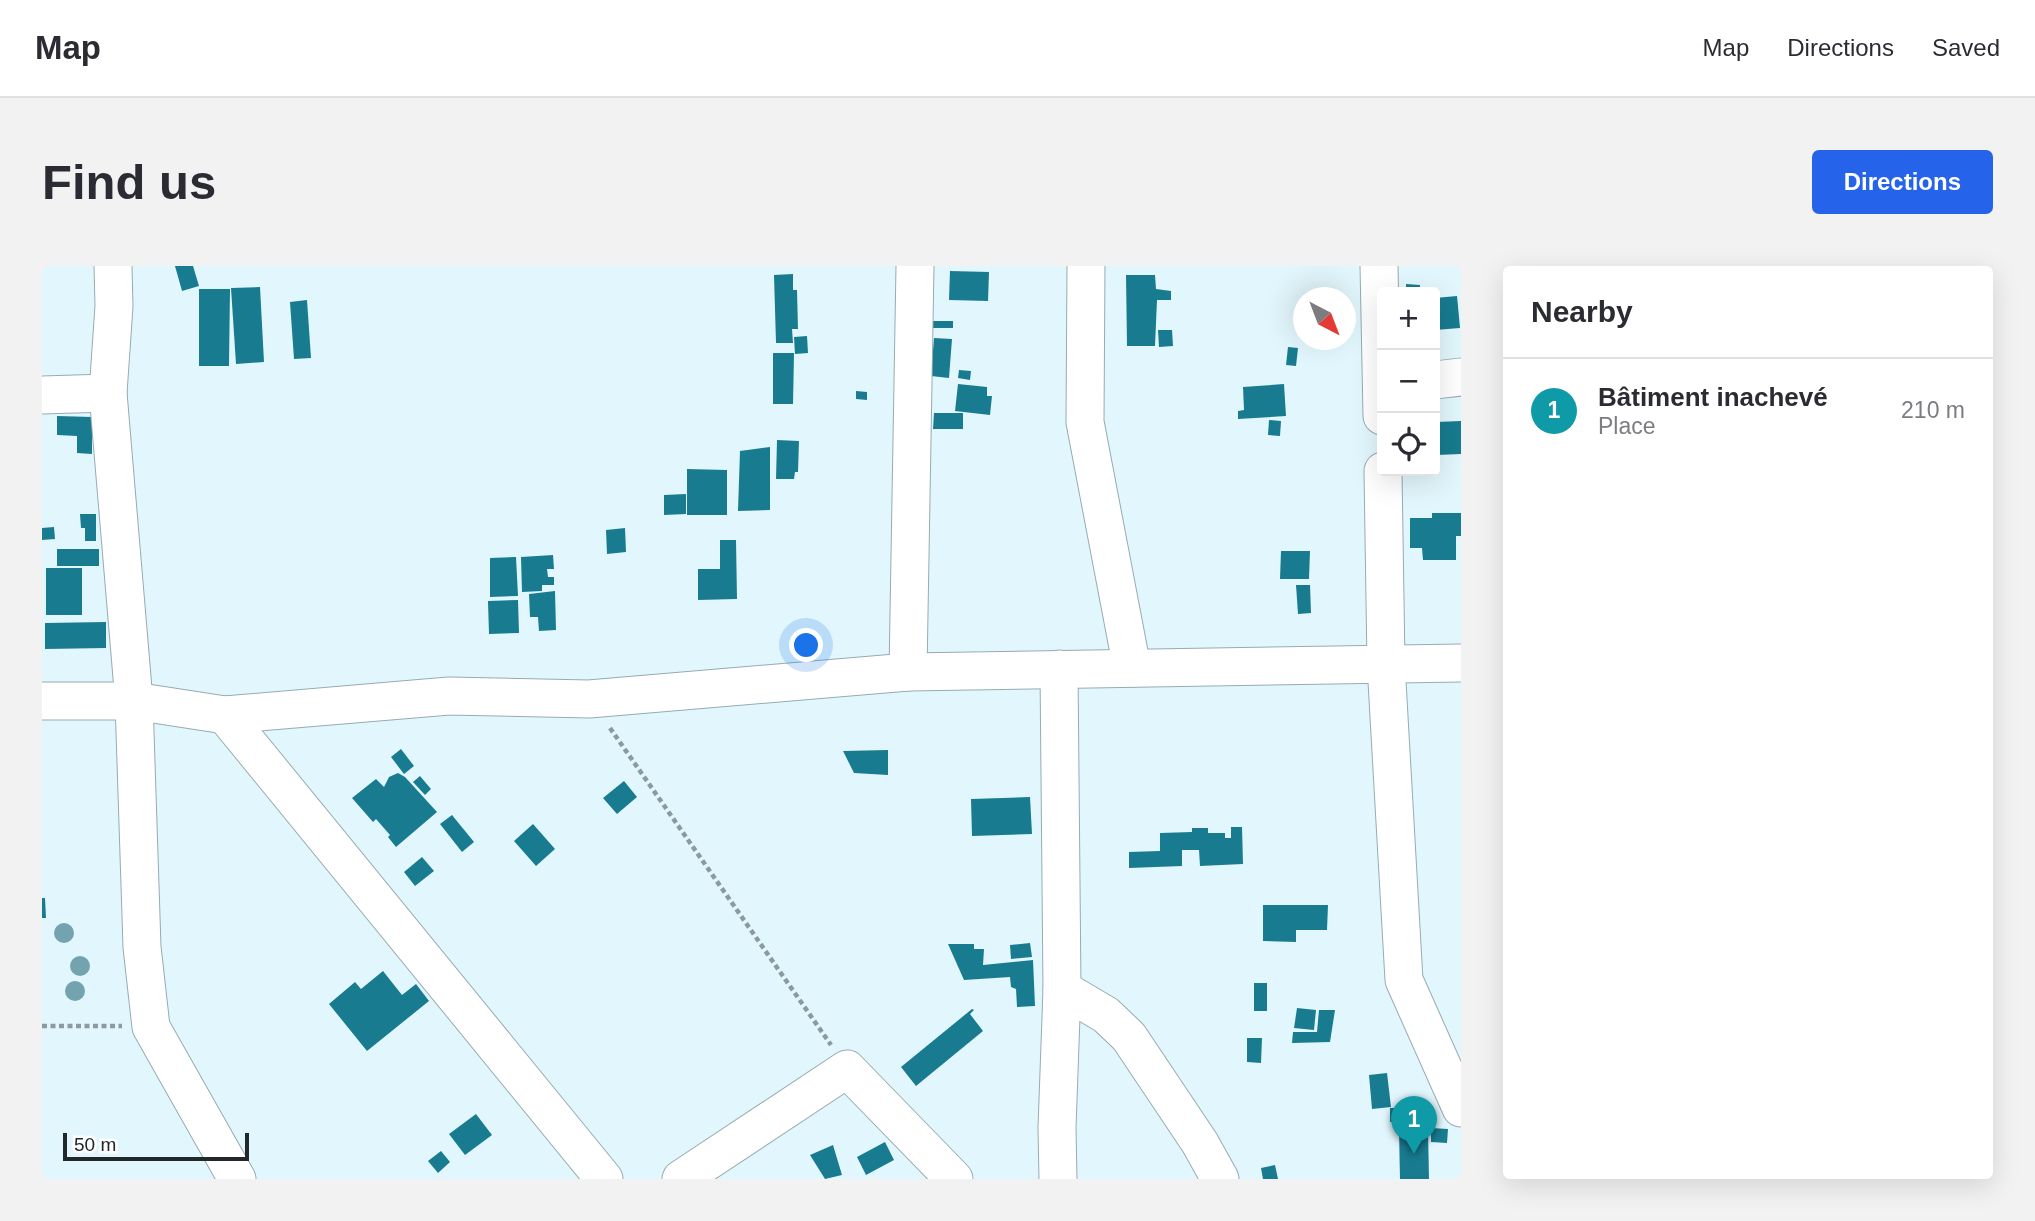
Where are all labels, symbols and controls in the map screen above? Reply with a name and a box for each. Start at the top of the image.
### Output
text: Map [35,29,101,66]
text: Map [1703,34,1749,61]
text: Directions [1787,34,1894,61]
text: Saved [1932,34,2000,61]
button: Directions [1812,150,1993,214]
text: Find us [42,155,216,209]
north arrow [1293,287,1356,350]
map controls [1377,287,1440,476]
button: + [1377,287,1440,350]
text: Nearby [1531,295,1633,328]
button: − [1377,350,1440,413]
text: Bâtiment inachevé [1598,382,1828,412]
text: 1 [1548,397,1560,423]
text: 210 m [1901,397,1965,423]
button: locate [1377,413,1440,476]
text: Place [1598,413,1656,439]
your location [789,628,823,662]
pin: 1 [1391,1096,1437,1154]
scale bar [63,1130,248,1162]
text: 50 m [74,1134,116,1155]

